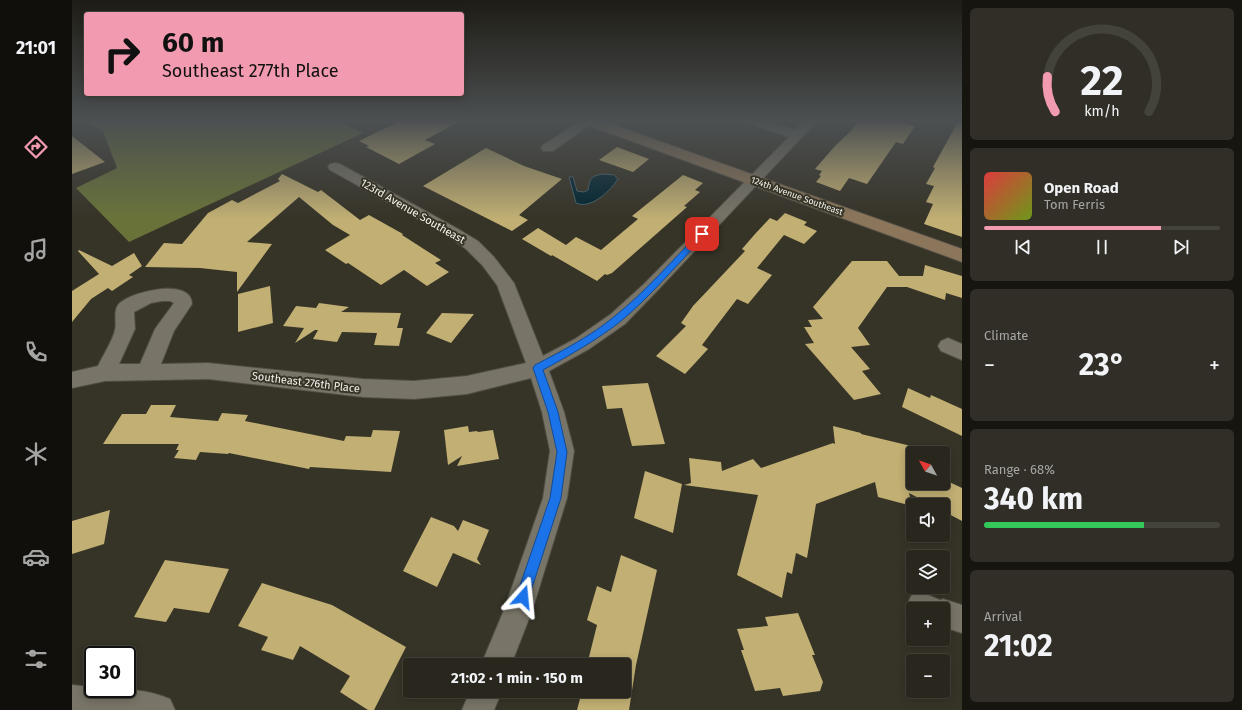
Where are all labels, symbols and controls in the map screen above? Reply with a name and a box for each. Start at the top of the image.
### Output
text: 60 m [162,26,224,59]
icon: right [96,28,148,80]
text: 21:01 [16,37,56,59]
text: 22 [1080,56,1124,106]
text: Southeast 277th Place [162,60,339,82]
text: km/h [1084,103,1120,120]
icon: directions [22,133,50,161]
street label: 124th Avenue Southeast [750,175,845,218]
street label: 123rd Avenue Southeast [358,176,467,247]
text: Open Road [1044,179,1119,197]
text: Tom Ferris [1044,197,1105,212]
pin [685,217,719,251]
icon: arrive [691,223,713,245]
icon: music [22,236,50,264]
icon: previous [1012,236,1034,258]
icon: pause [1091,236,1113,258]
icon: next [1170,236,1192,258]
text: Climate [984,328,1028,343]
icon: phone [22,338,50,366]
text: 23° [1079,347,1125,383]
text: − [984,352,995,379]
text: + [1209,352,1220,379]
street label: Southeast 276th Place [251,369,361,396]
icon: climate [22,440,50,468]
north arrow [906,446,950,490]
map controls [906,446,950,698]
text: Range · 68% [984,462,1055,477]
text: 340 km [984,481,1083,517]
button: sound [906,498,950,542]
icon: car [22,543,50,571]
button: layers [906,550,950,594]
position arrow [502,576,544,618]
button: + [906,602,950,646]
text: Arrival [984,609,1022,624]
text: 21:02 [984,628,1053,664]
icon: filters [22,645,50,673]
speed limit sign: 30 [84,646,136,698]
button: − [906,654,950,698]
text: 21:02 · 1 min · 150 m [451,669,583,687]

